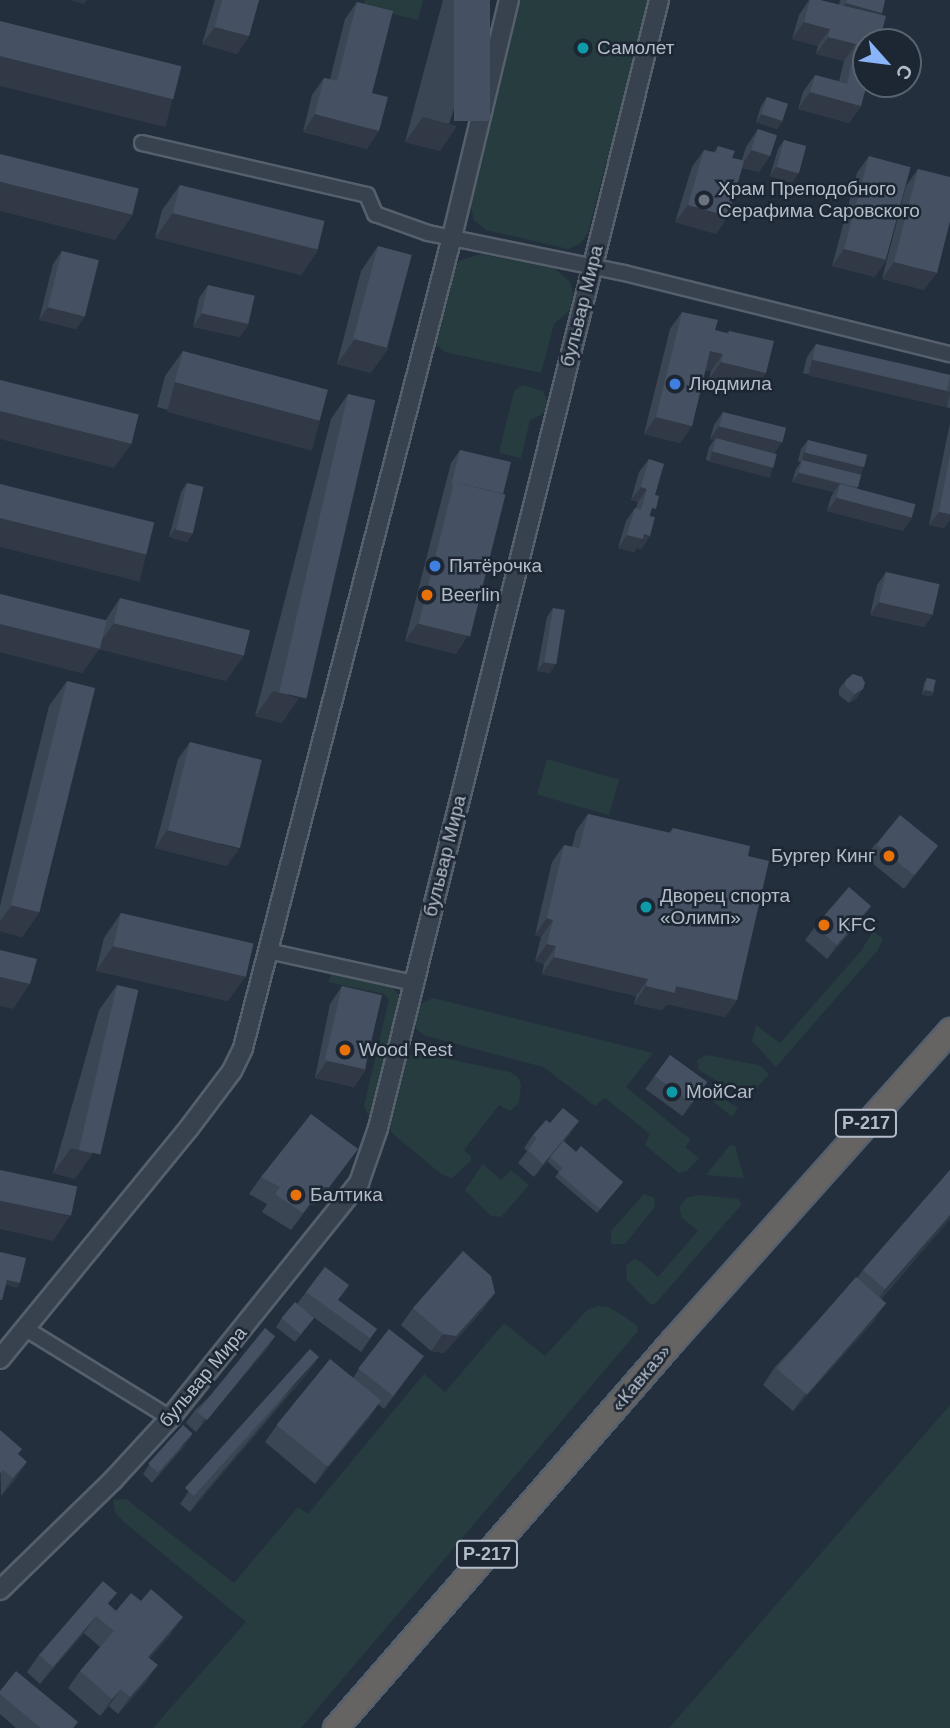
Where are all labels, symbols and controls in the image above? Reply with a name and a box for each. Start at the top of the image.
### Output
north arrow [852,28,922,98]
place label: Самолет [597,37,674,59]
marker: Самолет [575,40,591,56]
text: С [892,61,917,83]
place label: Храм Преподобного Серафима Саровского [718,178,920,222]
marker: Храм Преподобного Серафима Саровского [696,192,712,208]
street label: бульвар Мира [556,243,608,369]
place label: Людмила [689,373,772,395]
marker: Людмила [667,376,683,392]
place label: Пятёрочка [449,555,542,577]
marker: Пятёрочка [427,558,443,574]
place label: Beerlin [441,584,500,606]
marker: Beerlin [419,587,435,603]
street label: бульвар Мира [419,793,471,919]
place label: Бургер Кинг [771,845,875,867]
marker: Бургер Кинг [881,848,897,864]
place label: Дворец спорта «Олимп» [660,885,790,929]
marker: Дворец спорта «Олимп» [638,899,654,915]
place label: KFC [838,914,876,936]
marker: KFC [816,917,832,933]
place label: Wood Rest [359,1039,453,1061]
marker: Wood Rest [337,1042,353,1058]
place label: МойCar [686,1081,754,1103]
marker: МойCar [664,1084,680,1100]
road number: Р-217 [834,1108,898,1138]
place label: Балтика [310,1184,383,1206]
marker: Балтика [288,1187,304,1203]
street label: бульвар Мира [154,1322,252,1432]
street label: «Кавказ» [606,1340,676,1416]
road number: Р-217 [456,1540,518,1568]

